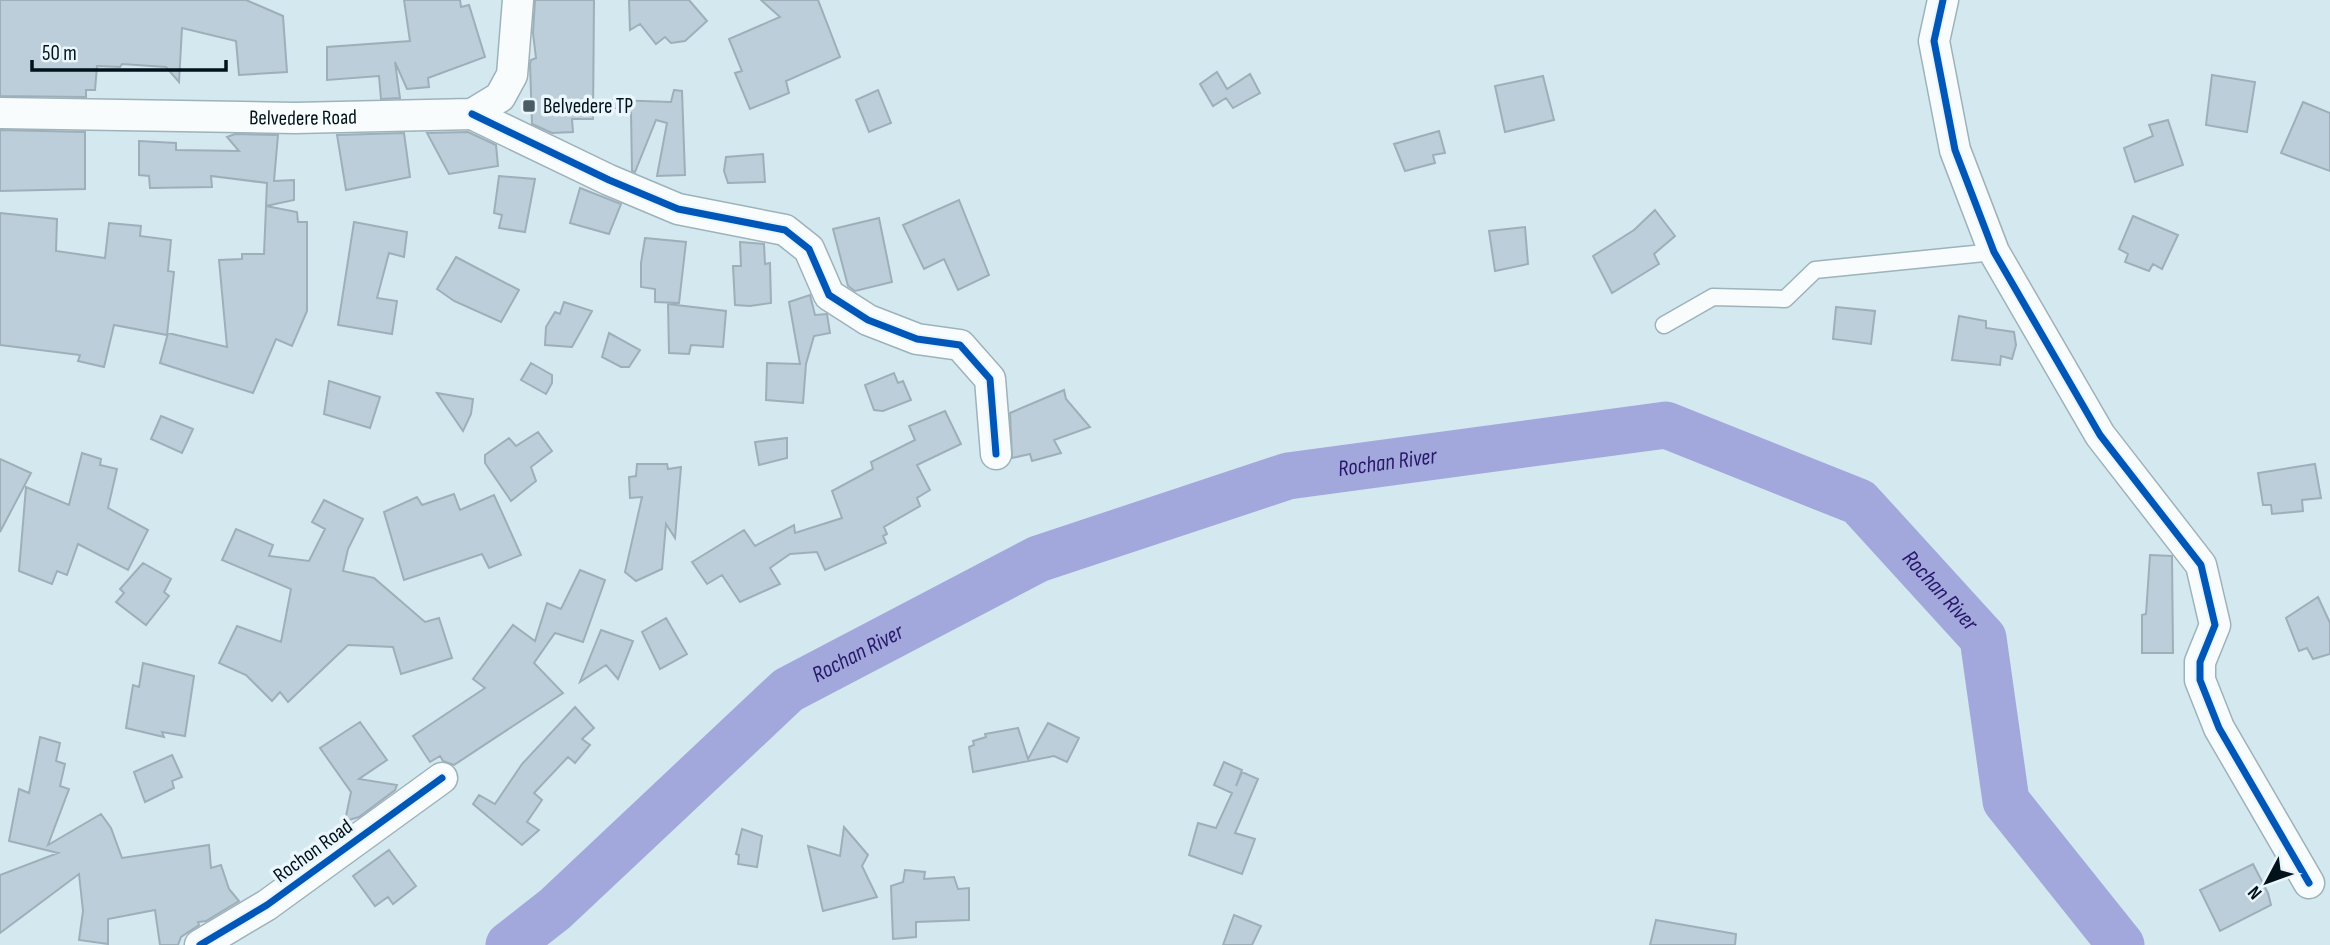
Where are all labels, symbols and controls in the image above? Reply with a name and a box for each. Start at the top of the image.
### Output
scale bar [32,28,226,72]
text: 50 m [42,41,77,66]
place label: Belvedere TP [543,94,633,119]
marker: Belvedere TP [521,98,537,114]
street label: Belvedere Road [249,104,357,131]
water label: Rochan River [1336,442,1440,483]
water label: Rochan River [1896,545,1985,638]
water label: Rochan River [807,617,910,689]
street label: Rochon Road [269,814,357,888]
north arrow [2232,847,2302,917]
text: N [2243,881,2267,904]

